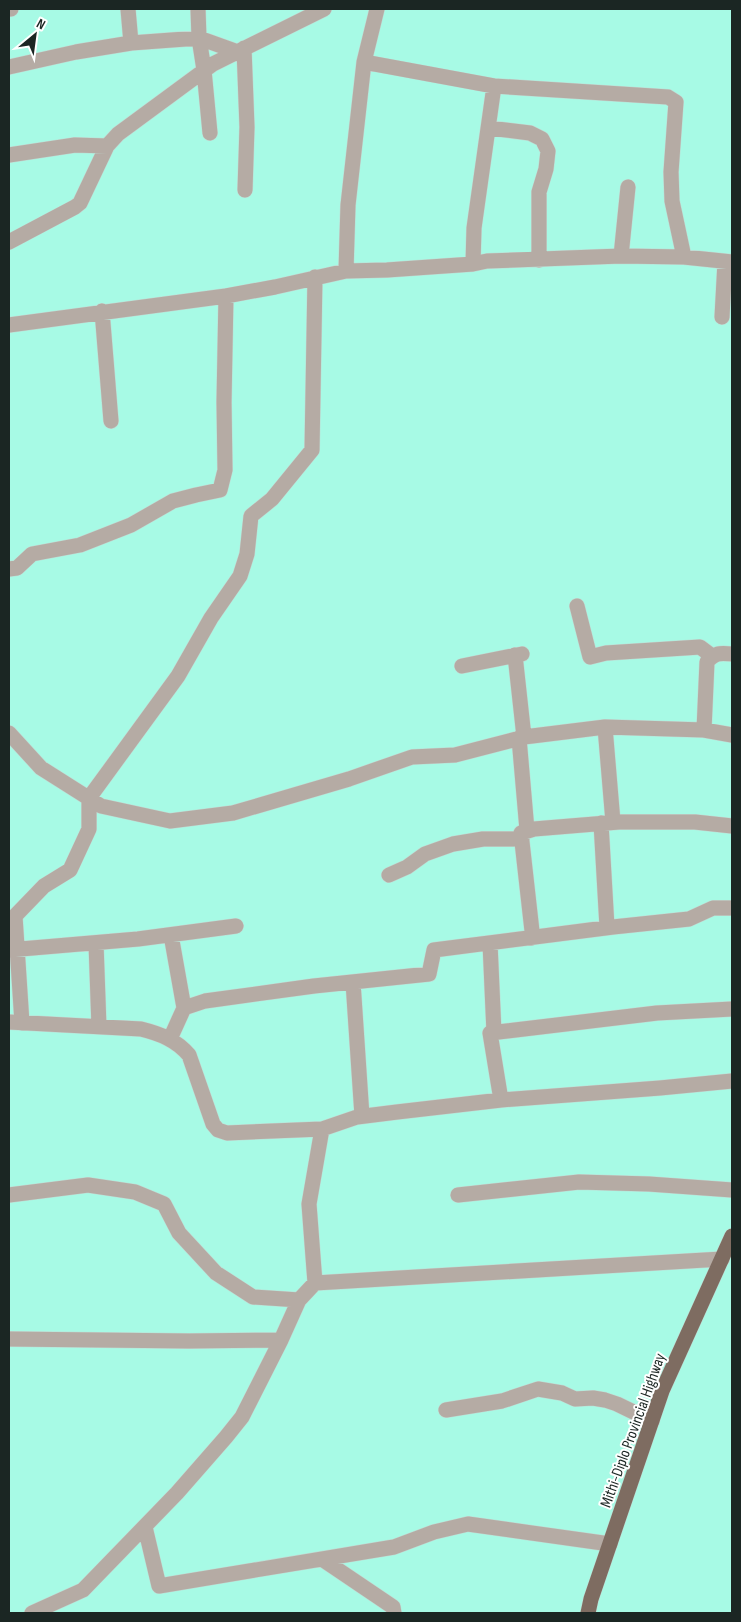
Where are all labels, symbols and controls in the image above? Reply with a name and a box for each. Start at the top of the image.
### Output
north arrow [10,10,60,60]
text: N [34,15,48,33]
street label: Mithi-Diplo Provincial Highway [597,1351,670,1510]

